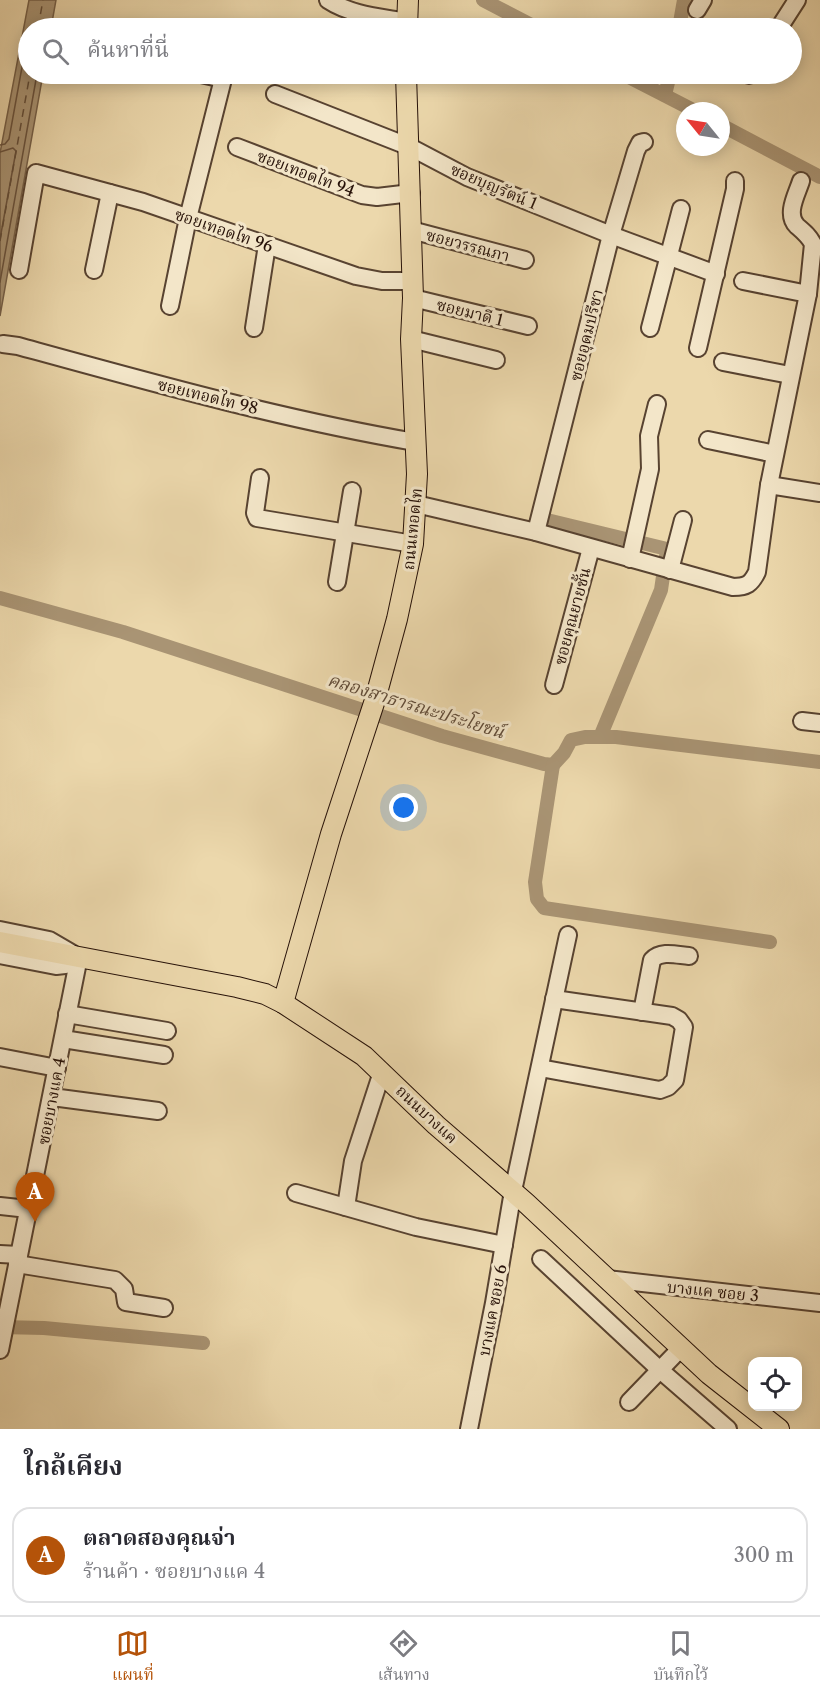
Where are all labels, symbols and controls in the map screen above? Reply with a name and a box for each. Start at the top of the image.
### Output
search box [18,18,802,84]
icon: search [39,35,72,68]
text: ค้นหาที่นี่ [87,36,169,63]
north arrow [676,102,730,156]
street label: ซอยเทอดไท 94 [254,145,358,201]
street label: ซอยบุญรัตน์ 1 [447,159,541,215]
street label: ซอยเทอดไท 96 [172,204,276,256]
street label: ซอยวรรณภา [424,224,512,266]
street label: ซอยอุดมปรีชา [565,287,609,383]
street label: ซอยมาดี 1 [435,294,506,330]
street label: ซอยเทอดไท 98 [156,374,260,418]
street label: ถนนเทอดไท [398,487,426,571]
street label: ซอยคุณยายชั้น [548,565,597,668]
water label: คลองสาธารณะประโยชน์ [325,667,510,744]
your location [389,793,418,822]
street label: ซอยบางแค 4 [33,1056,69,1146]
street label: ถนนบางแค [392,1080,462,1148]
pin: A [15,1172,54,1222]
street label: บางแค ซอย 6 [473,1262,511,1358]
street label: บางแค ซอย 3 [666,1276,760,1306]
map controls [748,1357,802,1411]
button: locate [748,1357,802,1411]
text: ใกล้เคียง [24,1450,123,1482]
text: ตลาดสองคุณจ่า [83,1524,236,1551]
text: A [38,1543,53,1567]
text: 300 m [734,1543,794,1567]
text: ร้านค้า · ซอยบางแค 4 [83,1559,265,1583]
tab: แผนที่ [112,1627,154,1689]
tab: เส้นทาง [378,1627,430,1689]
tab: บันทึกไว้ [654,1627,708,1689]

